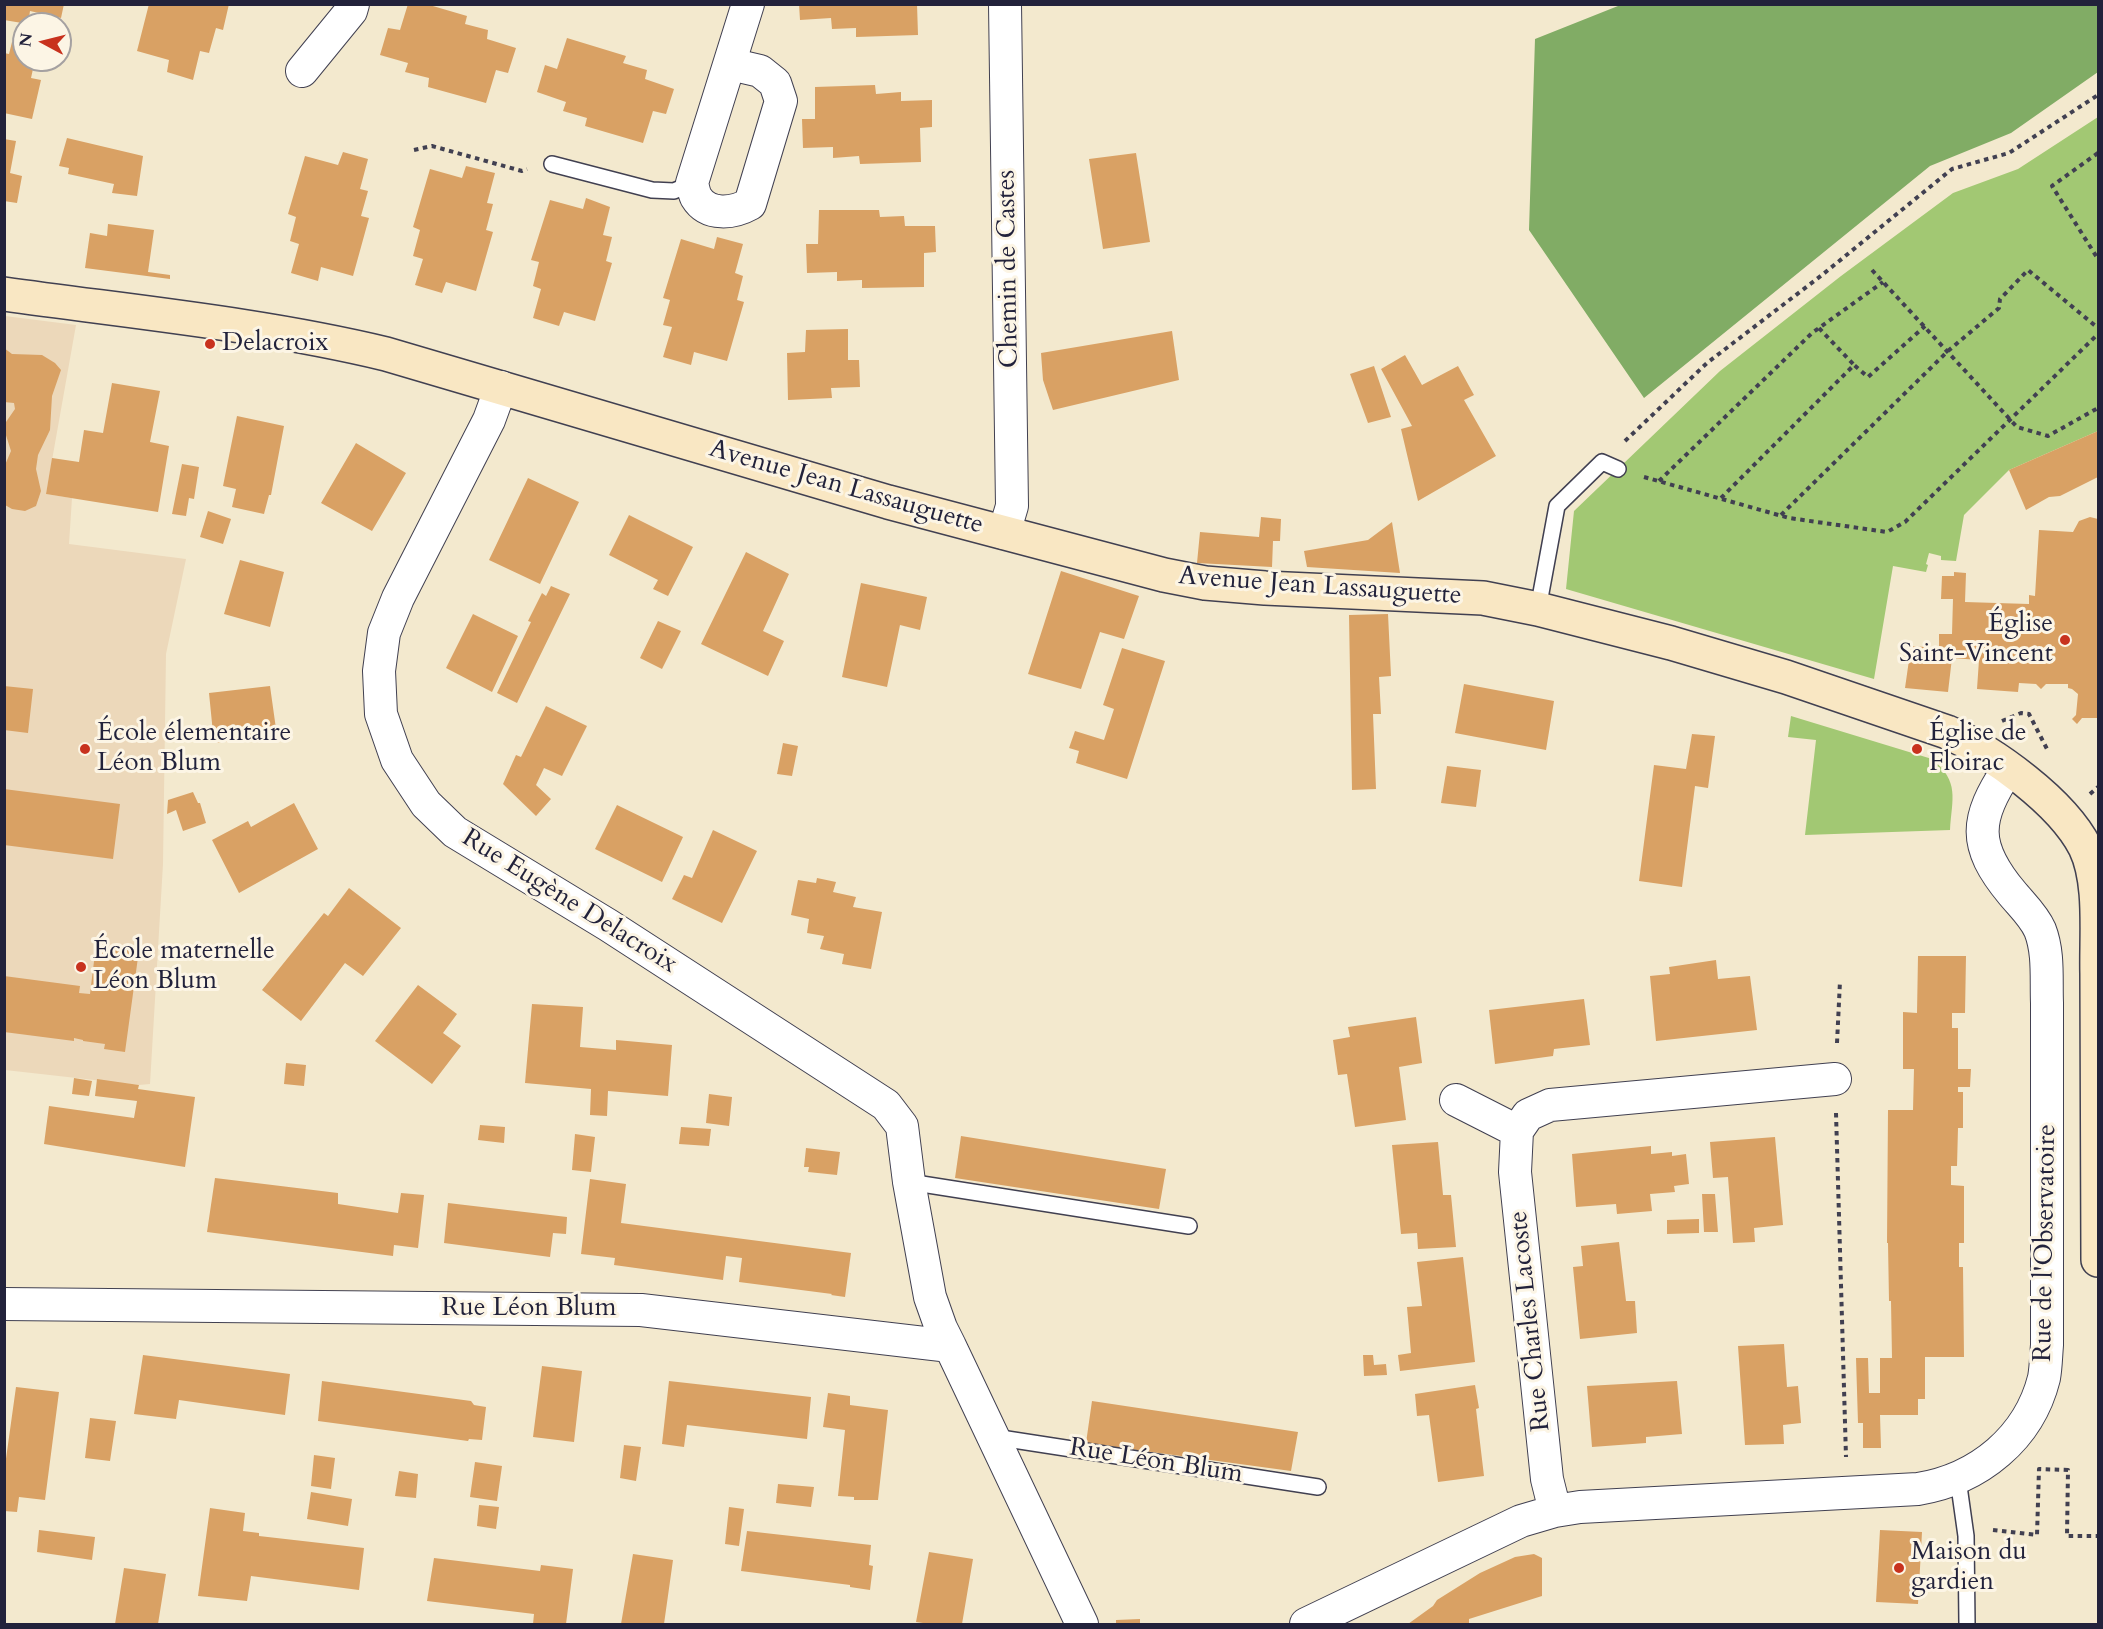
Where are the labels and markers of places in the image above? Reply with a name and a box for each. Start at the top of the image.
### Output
place label: Delacroix [222,328,328,360]
marker: Delacroix [203,337,217,351]
place label: Église Saint-Vincent [1899,609,2053,670]
marker: Église Saint-Vincent [2058,633,2072,647]
place label: École élementaire Léon Blum [97,718,291,780]
place label: Église de Floirac [1929,718,2027,780]
marker: École élementaire Léon Blum [78,742,92,756]
marker: Église de Floirac [1910,742,1924,756]
place label: École maternelle Léon Blum [93,936,275,998]
marker: École maternelle Léon Blum [74,960,88,974]
place label: Maison du gardien [1911,1537,2027,1598]
marker: Maison du gardien [1892,1561,1906,1575]

